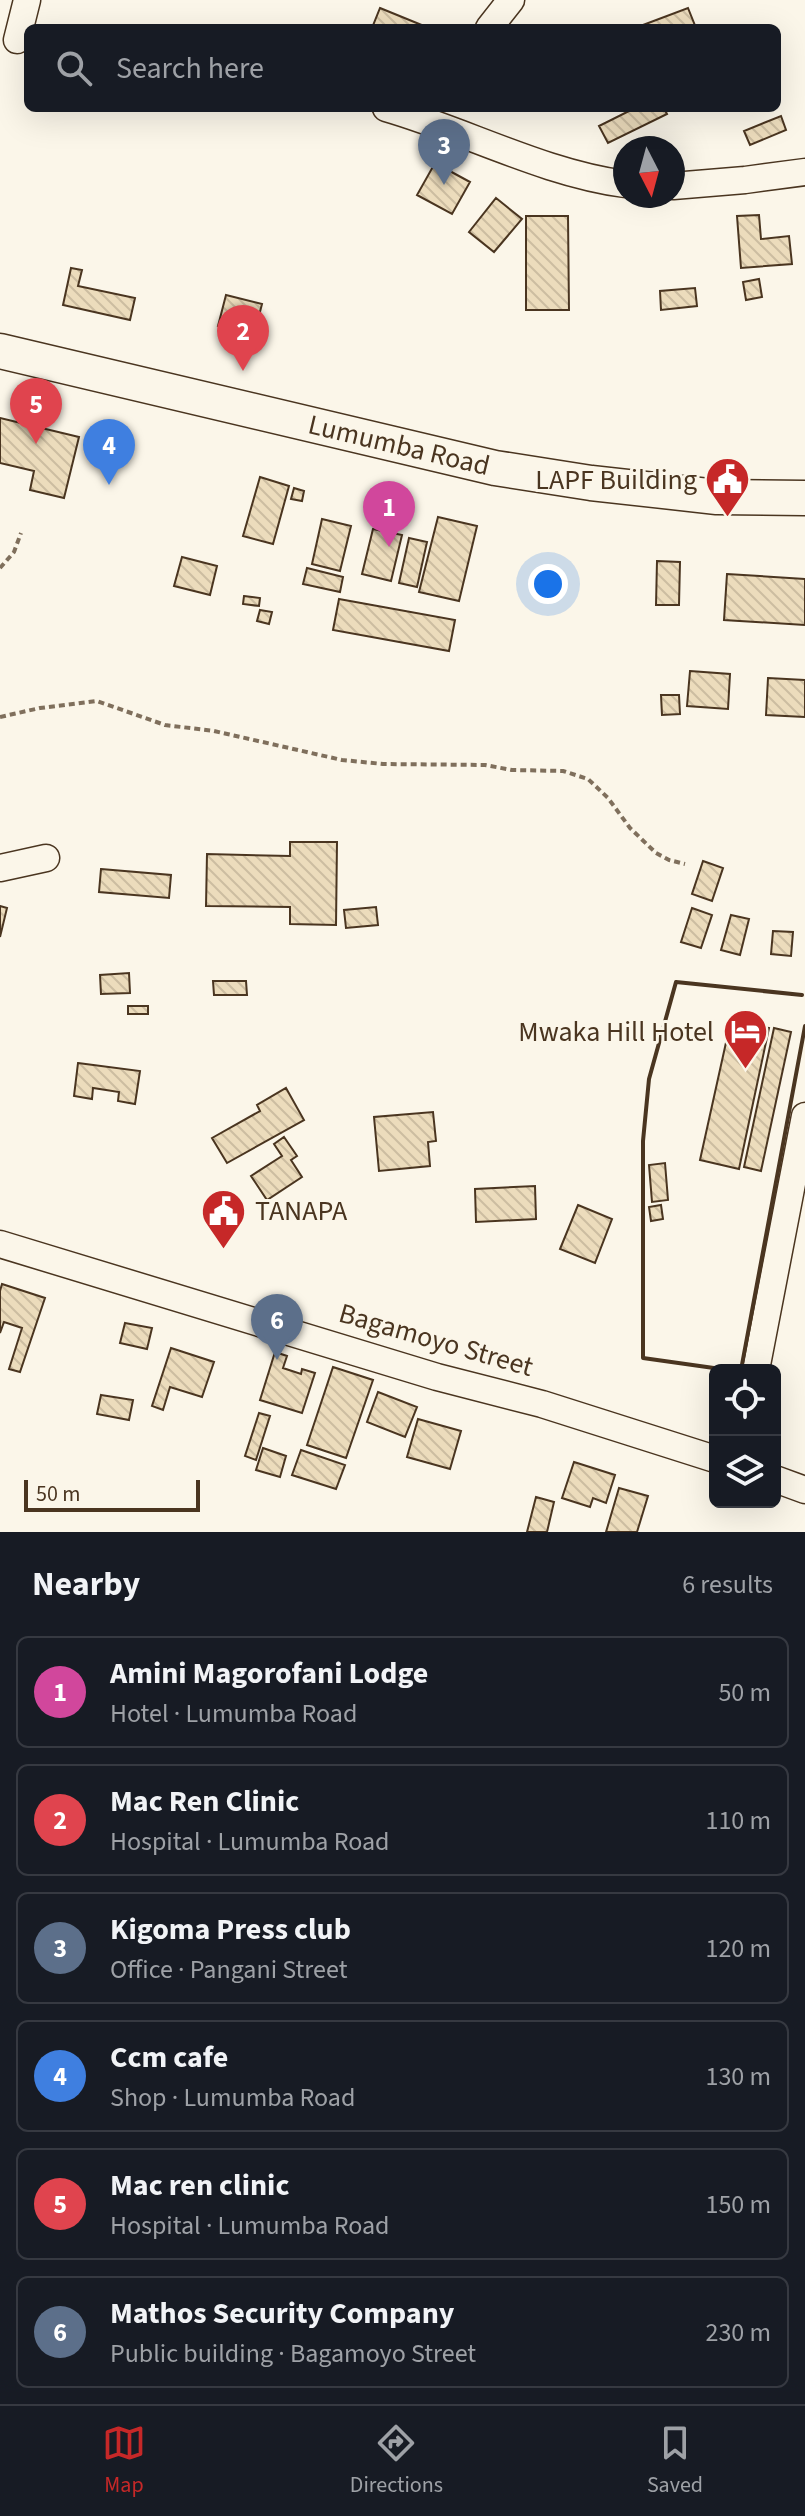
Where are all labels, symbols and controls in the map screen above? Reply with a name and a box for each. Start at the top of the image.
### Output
search box [24,24,781,112]
icon: search [52,46,96,90]
text: Search here [116,47,264,90]
pin: 3 [418,119,470,185]
north arrow [613,136,685,208]
pin: 2 [217,305,269,371]
pin: 5 [10,378,62,444]
street label: Lumumba Road [304,405,494,486]
pin: 4 [83,419,135,485]
public building icon: LAPF Building [704,456,752,519]
place label: LAPF Building [535,460,697,500]
pin: 1 [363,481,415,547]
your location [528,564,568,604]
hotel icon: Mwaka Hill Hotel [721,1008,769,1071]
place label: Mwaka Hill Hotel [518,1012,714,1052]
public building icon: TANAPA [200,1187,248,1250]
place label: TANAPA [255,1191,348,1231]
street label: Bagamoyo Street [334,1293,538,1387]
pin: 6 [251,1294,303,1360]
map controls [709,1364,781,1508]
button: locate [709,1364,781,1436]
button: layers [709,1436,781,1508]
scale bar [24,1476,200,1512]
text: 50 m [36,1478,81,1510]
text: Nearby [32,1560,140,1609]
text: 6 results [682,1566,773,1603]
text: Amini Magorofani Lodge [110,1652,428,1695]
text: 1 [53,1674,67,1711]
text: 50 m [718,1674,771,1711]
text: Hotel · Lumumba Road [110,1695,357,1732]
text: Mac Ren Clinic [110,1780,299,1823]
text: 2 [53,1802,67,1839]
text: 110 m [705,1802,771,1839]
text: Hospital · Lumumba Road [110,1823,389,1860]
text: Kigoma Press club [110,1908,351,1951]
text: 3 [53,1930,67,1967]
text: 120 m [705,1930,771,1967]
text: Office · Pangani Street [110,1951,347,1988]
text: Ccm cafe [110,2036,228,2079]
text: 4 [53,2058,67,2095]
text: 130 m [705,2058,771,2095]
text: Shop · Lumumba Road [110,2079,355,2116]
text: Mac ren clinic [110,2164,289,2207]
text: 5 [53,2186,67,2223]
text: 150 m [705,2186,771,2223]
text: Hospital · Lumumba Road [110,2207,389,2244]
text: Mathos Security Company [110,2292,454,2335]
text: 6 [53,2314,67,2351]
text: 230 m [705,2314,771,2351]
text: Public building · Bagamoyo Street [110,2335,476,2372]
tab: Map [102,2421,146,2501]
tab: Directions [350,2421,443,2501]
tab: Saved [647,2421,703,2501]

